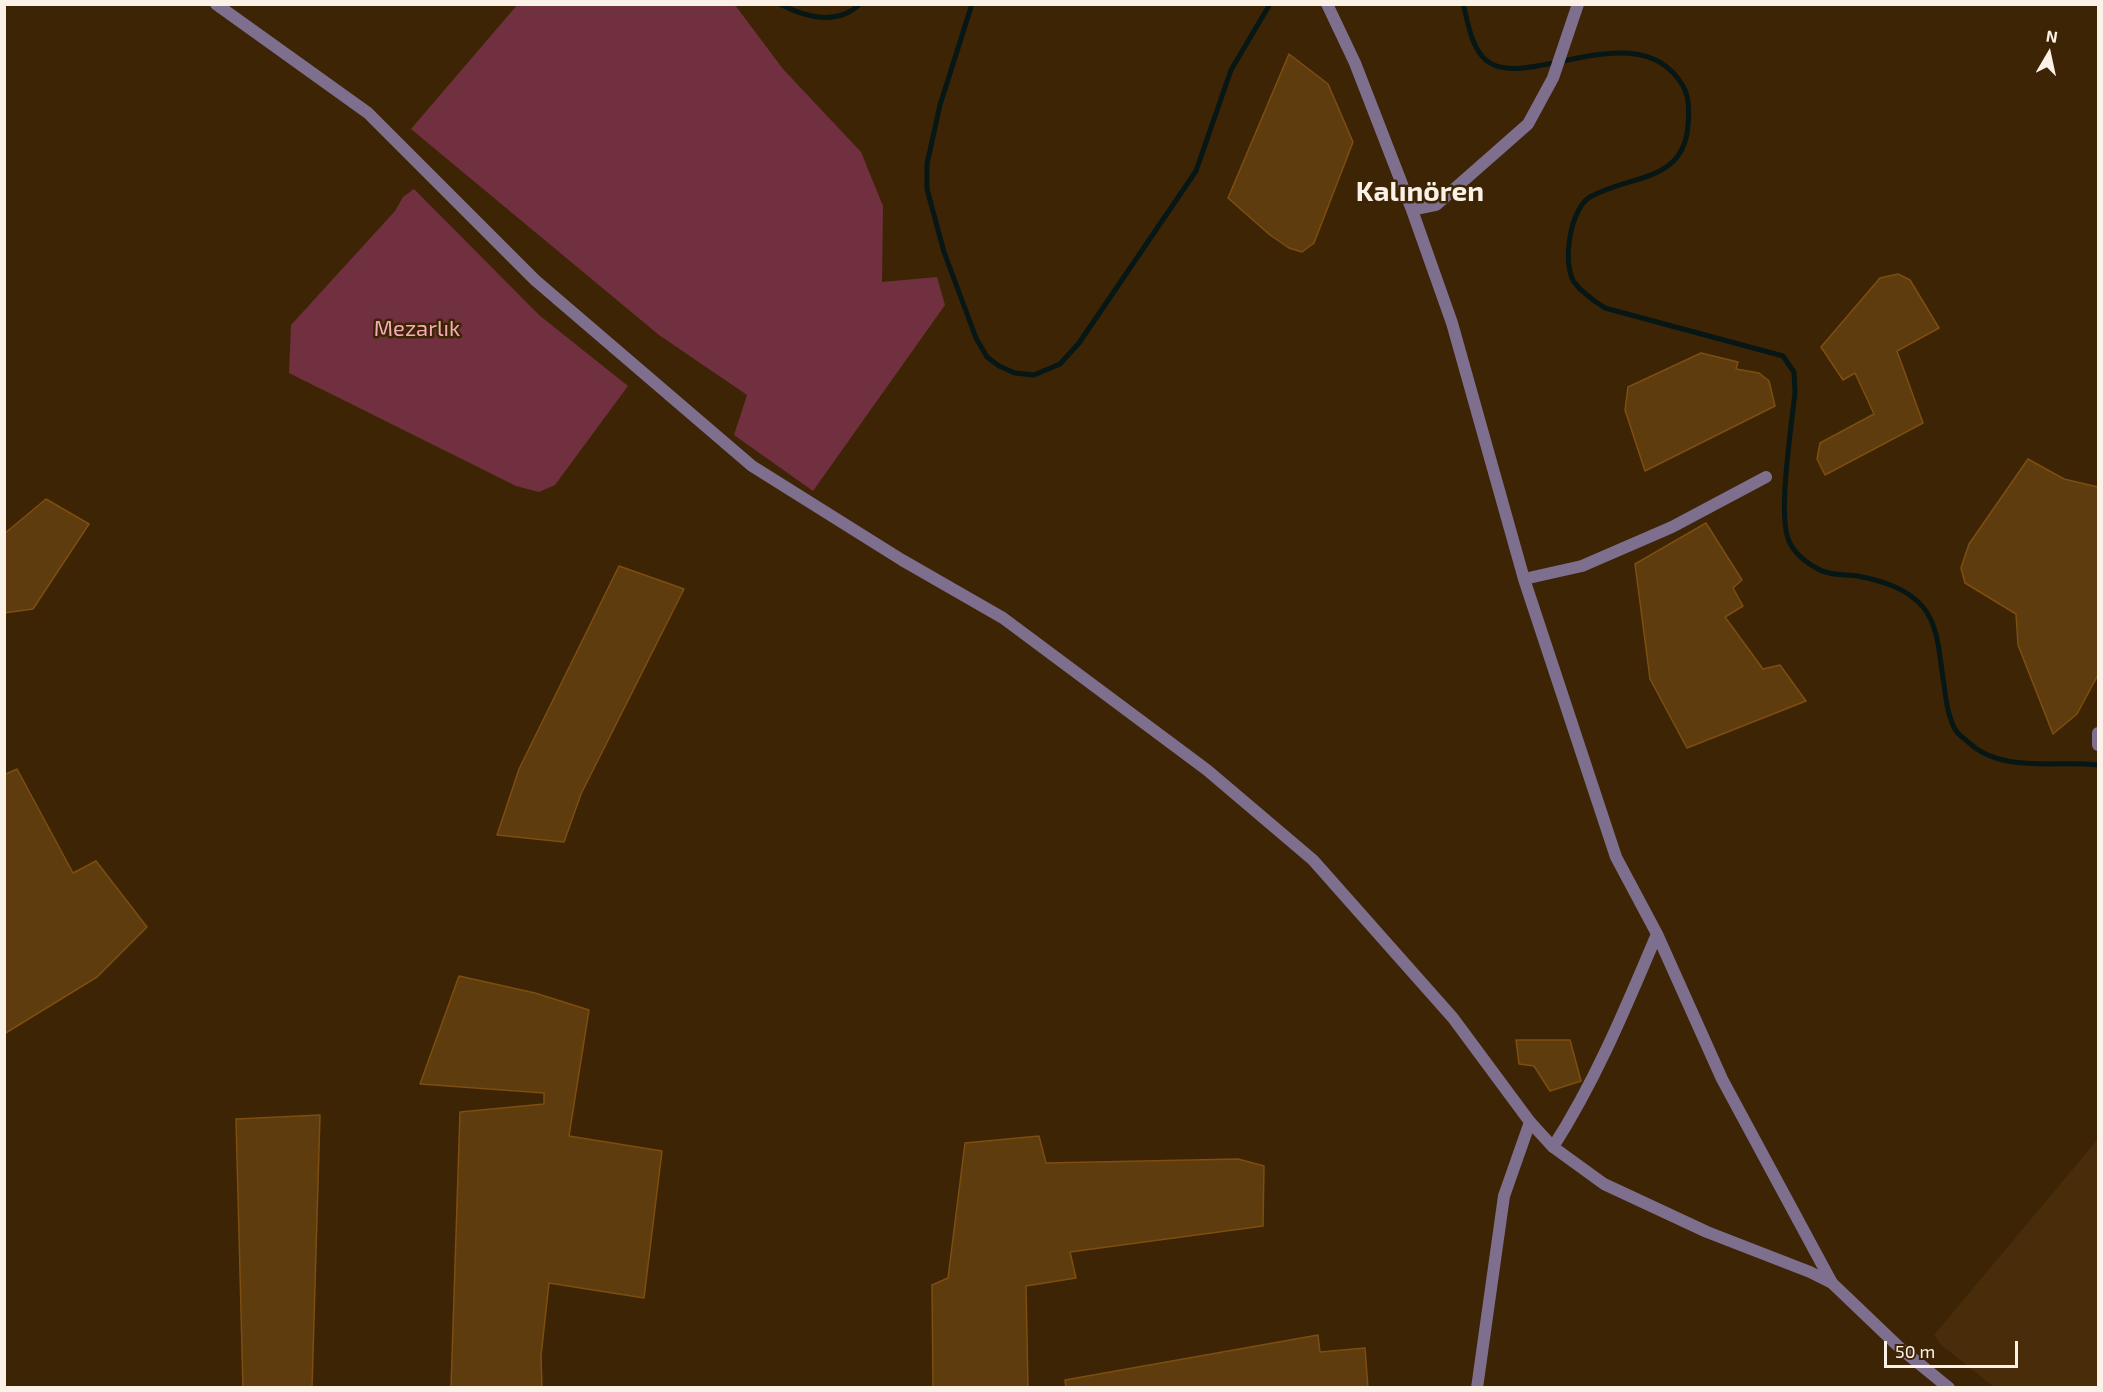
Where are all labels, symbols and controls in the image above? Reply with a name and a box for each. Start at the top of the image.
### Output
north arrow [2019,24,2079,84]
text: N [2045,25,2059,46]
district label: Kalınören [1356,175,1484,209]
park label: Mezarlık [374,316,460,342]
scale bar [1887,1329,2020,1367]
text: 50 m [1895,1340,1935,1362]

